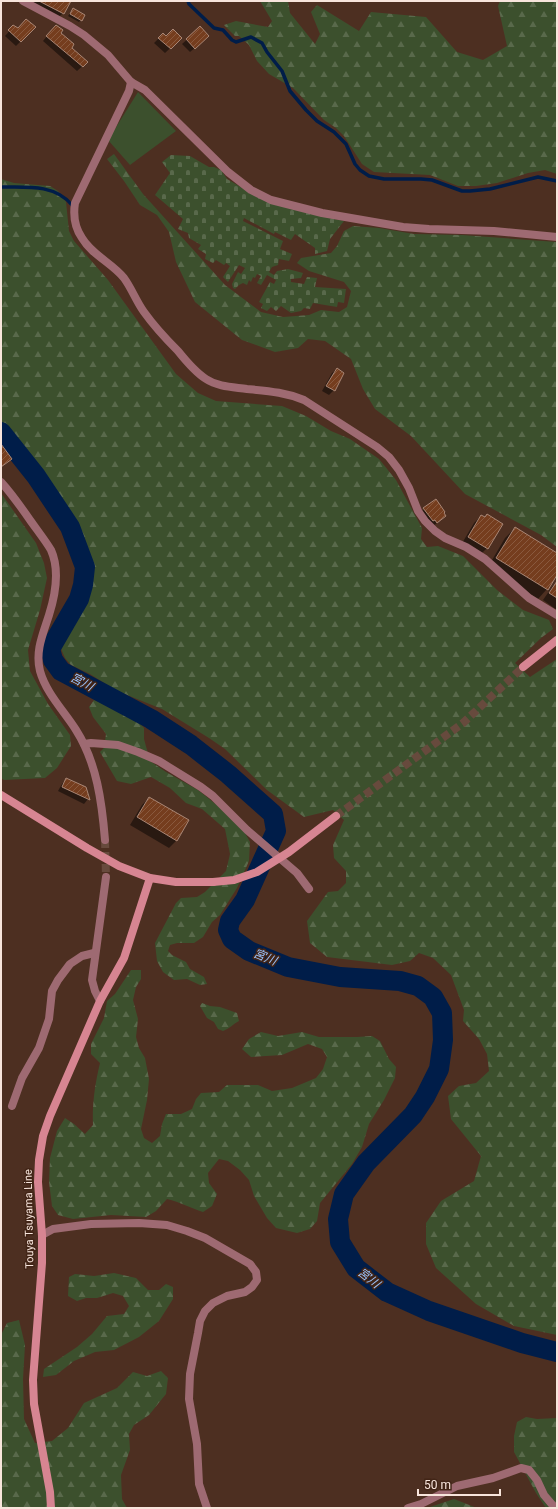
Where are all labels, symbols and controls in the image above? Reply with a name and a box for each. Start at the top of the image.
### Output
water label: 宮川 [68,670,98,695]
water label: 宮川 [251,946,281,969]
street label: Touya Tsuyama Line [22,1169,36,1269]
water label: 宮川 [355,1265,384,1292]
scale bar [418,1471,500,1497]
text: 50 m [424,1478,451,1492]

